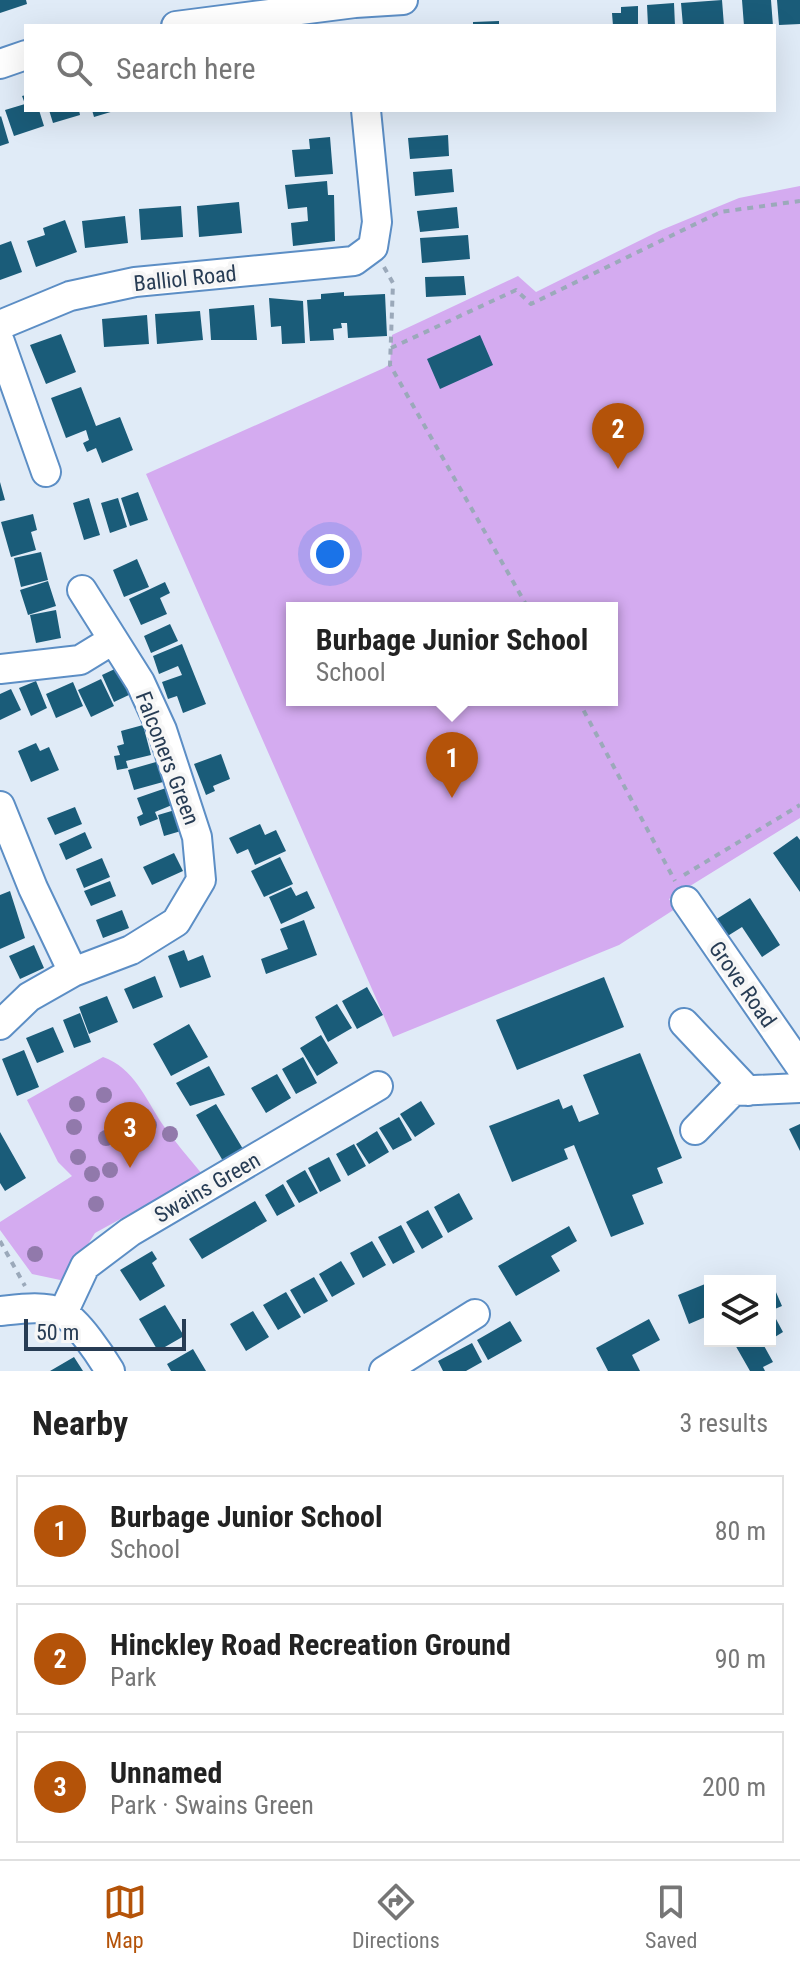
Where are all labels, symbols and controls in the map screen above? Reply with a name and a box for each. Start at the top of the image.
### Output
search box [24,24,776,112]
icon: search [52,46,96,90]
text: Search here [116,51,256,86]
street label: Balliol Road [133,261,238,296]
pin: 2 [592,403,644,469]
your location [310,534,350,574]
popup [286,602,618,706]
text: Burbage Junior School [316,622,588,657]
text: School [316,657,386,687]
street label: Falconers Green [131,688,204,828]
pin: 1 [426,732,478,798]
street label: Grove Road [704,936,781,1032]
pin: 3 [104,1102,156,1168]
street label: Swains Green [150,1147,265,1228]
map controls [704,1275,776,1347]
button: layers [704,1275,776,1347]
scale bar [24,1315,186,1351]
text: 50 m [36,1320,79,1345]
text: Nearby [32,1403,128,1443]
text: 3 results [679,1408,768,1438]
text: Burbage Junior School [110,1499,383,1534]
text: 1 [53,1516,67,1546]
text: 80 m [715,1516,766,1546]
text: School [110,1534,180,1564]
text: Hinckley Road Recreation Ground [110,1627,511,1662]
text: 2 [53,1644,67,1674]
text: 90 m [715,1644,766,1674]
text: Park [110,1662,156,1692]
text: Unnamed [110,1755,222,1790]
text: 3 [53,1772,67,1802]
text: 200 m [702,1772,766,1802]
text: Park · Swains Green [110,1790,314,1820]
tab: Map [103,1880,147,1953]
tab: Directions [352,1880,440,1953]
tab: Saved [645,1880,697,1953]

